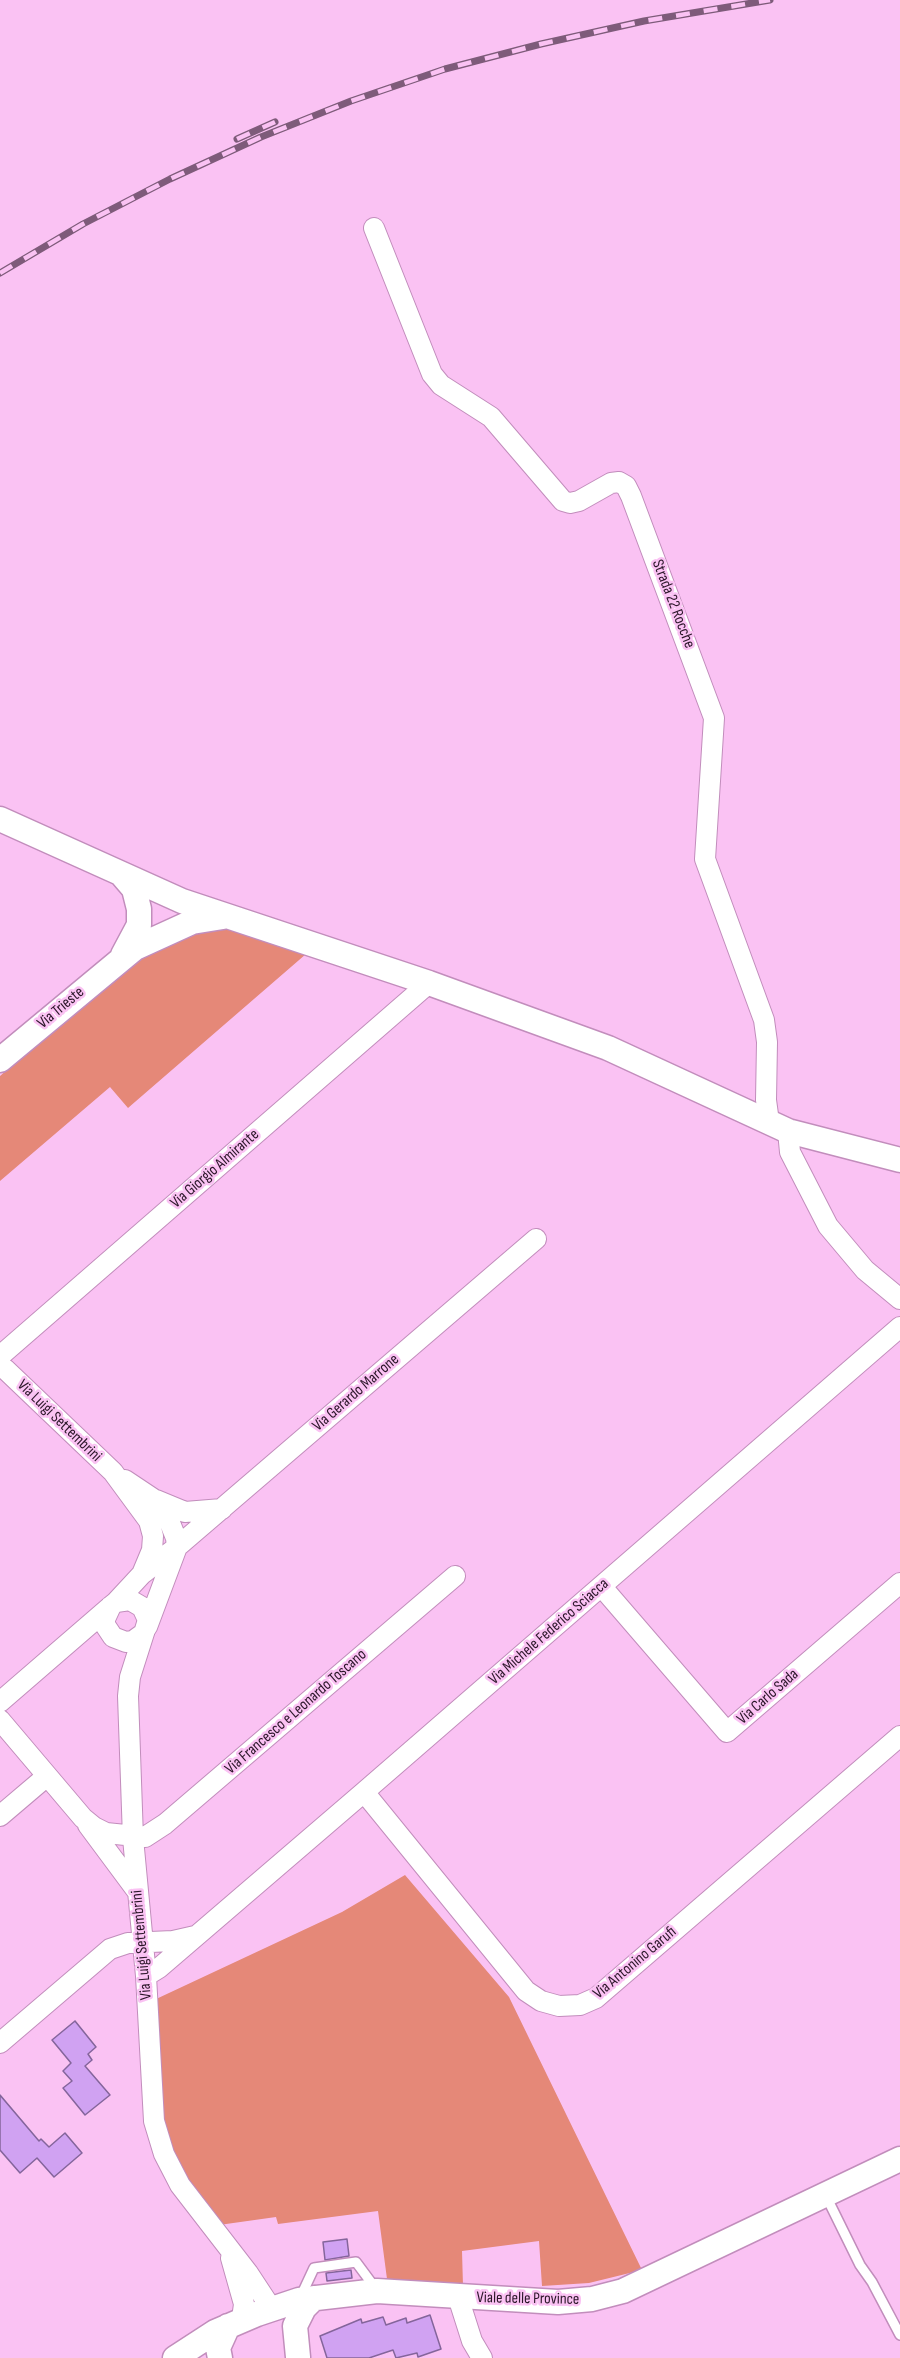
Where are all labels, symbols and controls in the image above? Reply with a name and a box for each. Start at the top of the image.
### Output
street label: Strada 22 Rocche [647,557,699,651]
street label: Via Trieste [34,983,88,1033]
street label: Via Giorgio Almirante [167,1125,263,1213]
street label: Via Gerardo Marrone [309,1350,403,1436]
street label: Via Luigi Settembrini [13,1376,105,1466]
street label: Via Michele Federico Sciacca [485,1575,613,1689]
street label: Via Francesco e Leonardo Toscano [221,1645,371,1779]
street label: Via Carlo Sada [733,1665,803,1729]
street label: Via Luigi Settembrini [128,1889,156,2001]
street label: Via Antonino Garufi [590,1923,680,2003]
street label: Viale delle Province [476,2289,580,2309]

